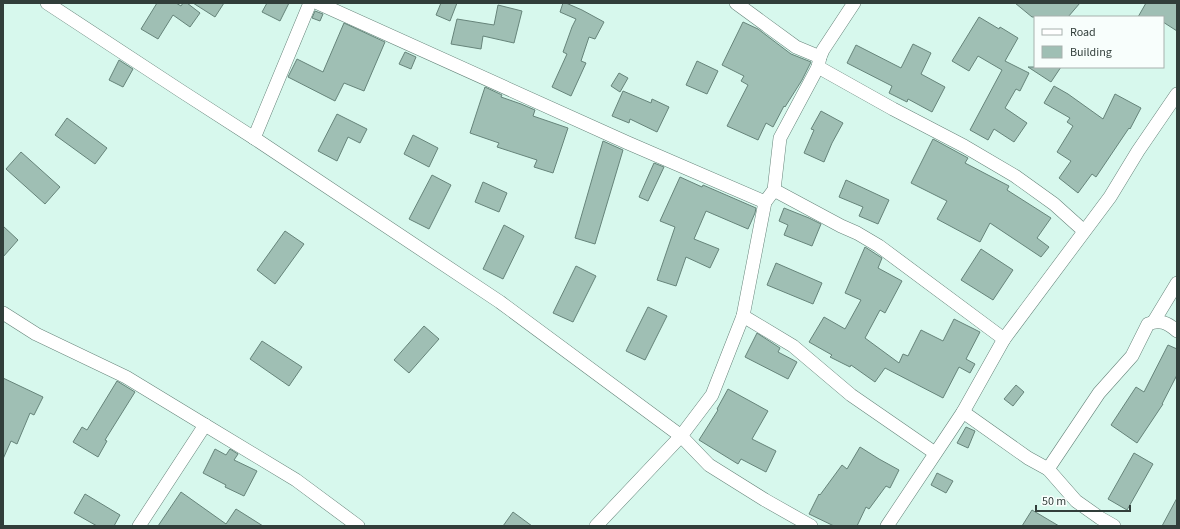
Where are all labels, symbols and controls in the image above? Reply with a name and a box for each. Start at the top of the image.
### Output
legend [1034,16,1164,68]
text: Road [1070,24,1096,41]
text: Building [1070,44,1112,61]
scale bar [1036,487,1130,513]
text: 50 m [1042,493,1066,510]

